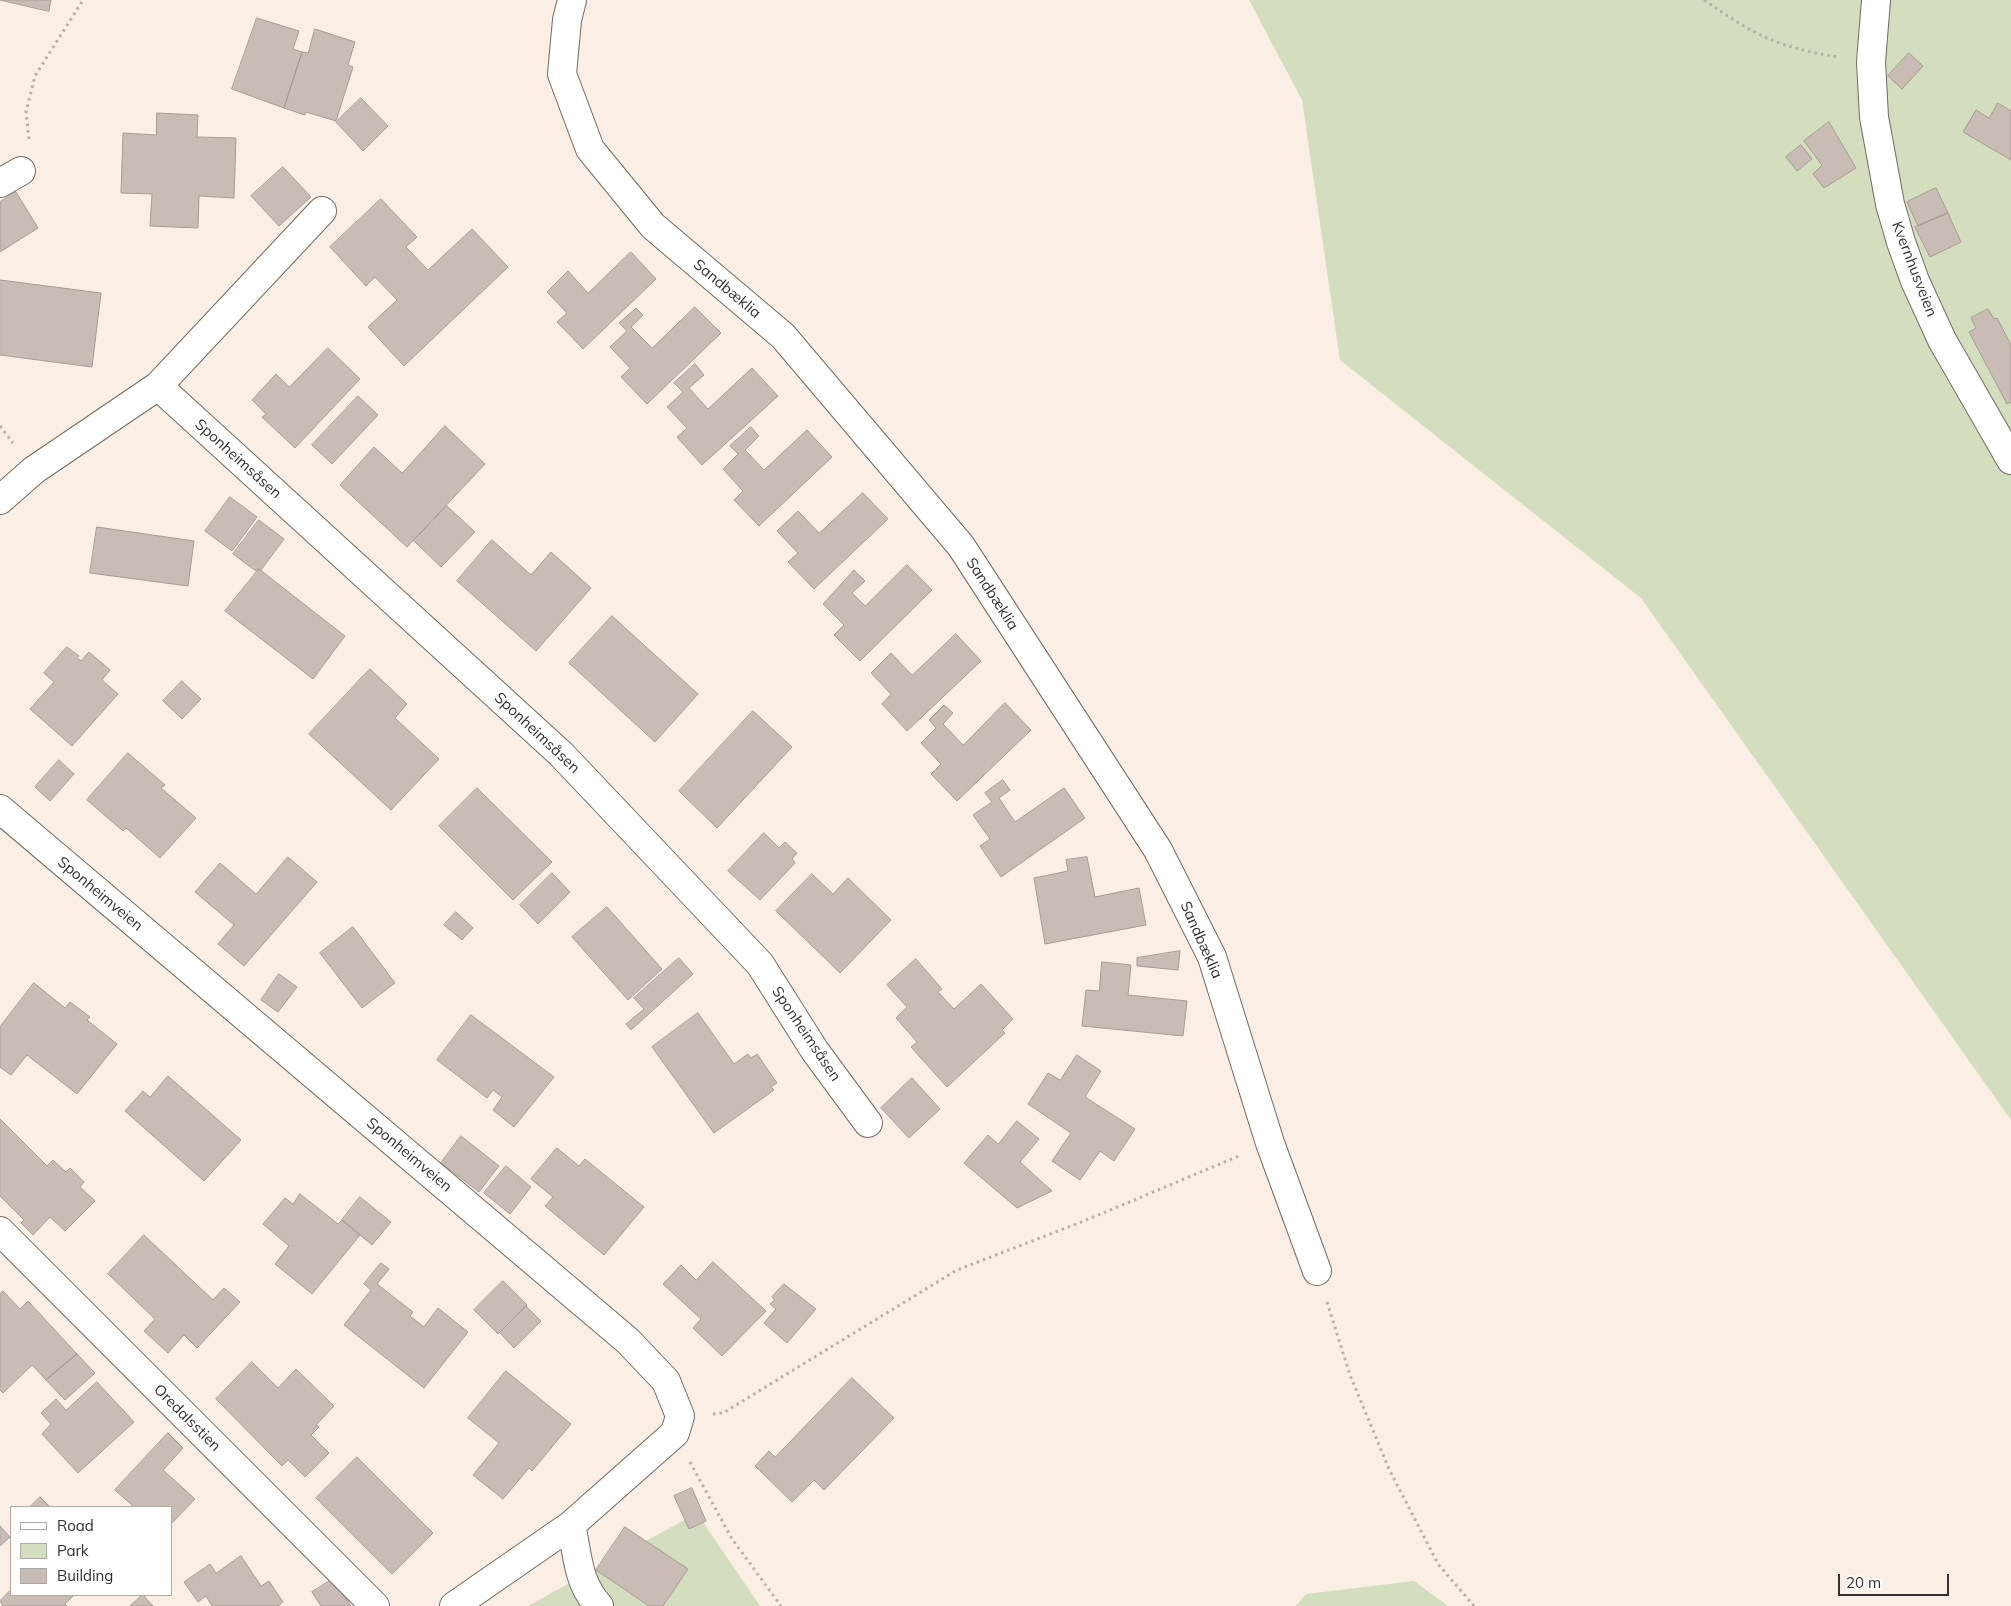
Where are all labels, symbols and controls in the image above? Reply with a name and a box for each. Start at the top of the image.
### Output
street label: Kvernhusveien [1888,219,1940,319]
street label: Sandbæklia [690,256,764,322]
street label: Sponheimsåsen [191,415,285,503]
street label: Sandbæklia [962,555,1022,633]
street label: Sponheimsåsen [491,689,583,777]
street label: Sponheimveien [54,853,146,935]
street label: Sandbæklia [1176,899,1226,981]
street label: Sponheimsåsen [768,983,844,1085]
street label: Sponheimveien [363,1114,455,1196]
street label: Oredalsstien [150,1381,224,1455]
legend [10,1506,172,1596]
text: Road [57,1516,94,1535]
text: Park [57,1541,89,1560]
scale bar [1841,1564,1952,1596]
text: Building [57,1566,113,1585]
text: 20 m [1846,1573,1881,1592]

